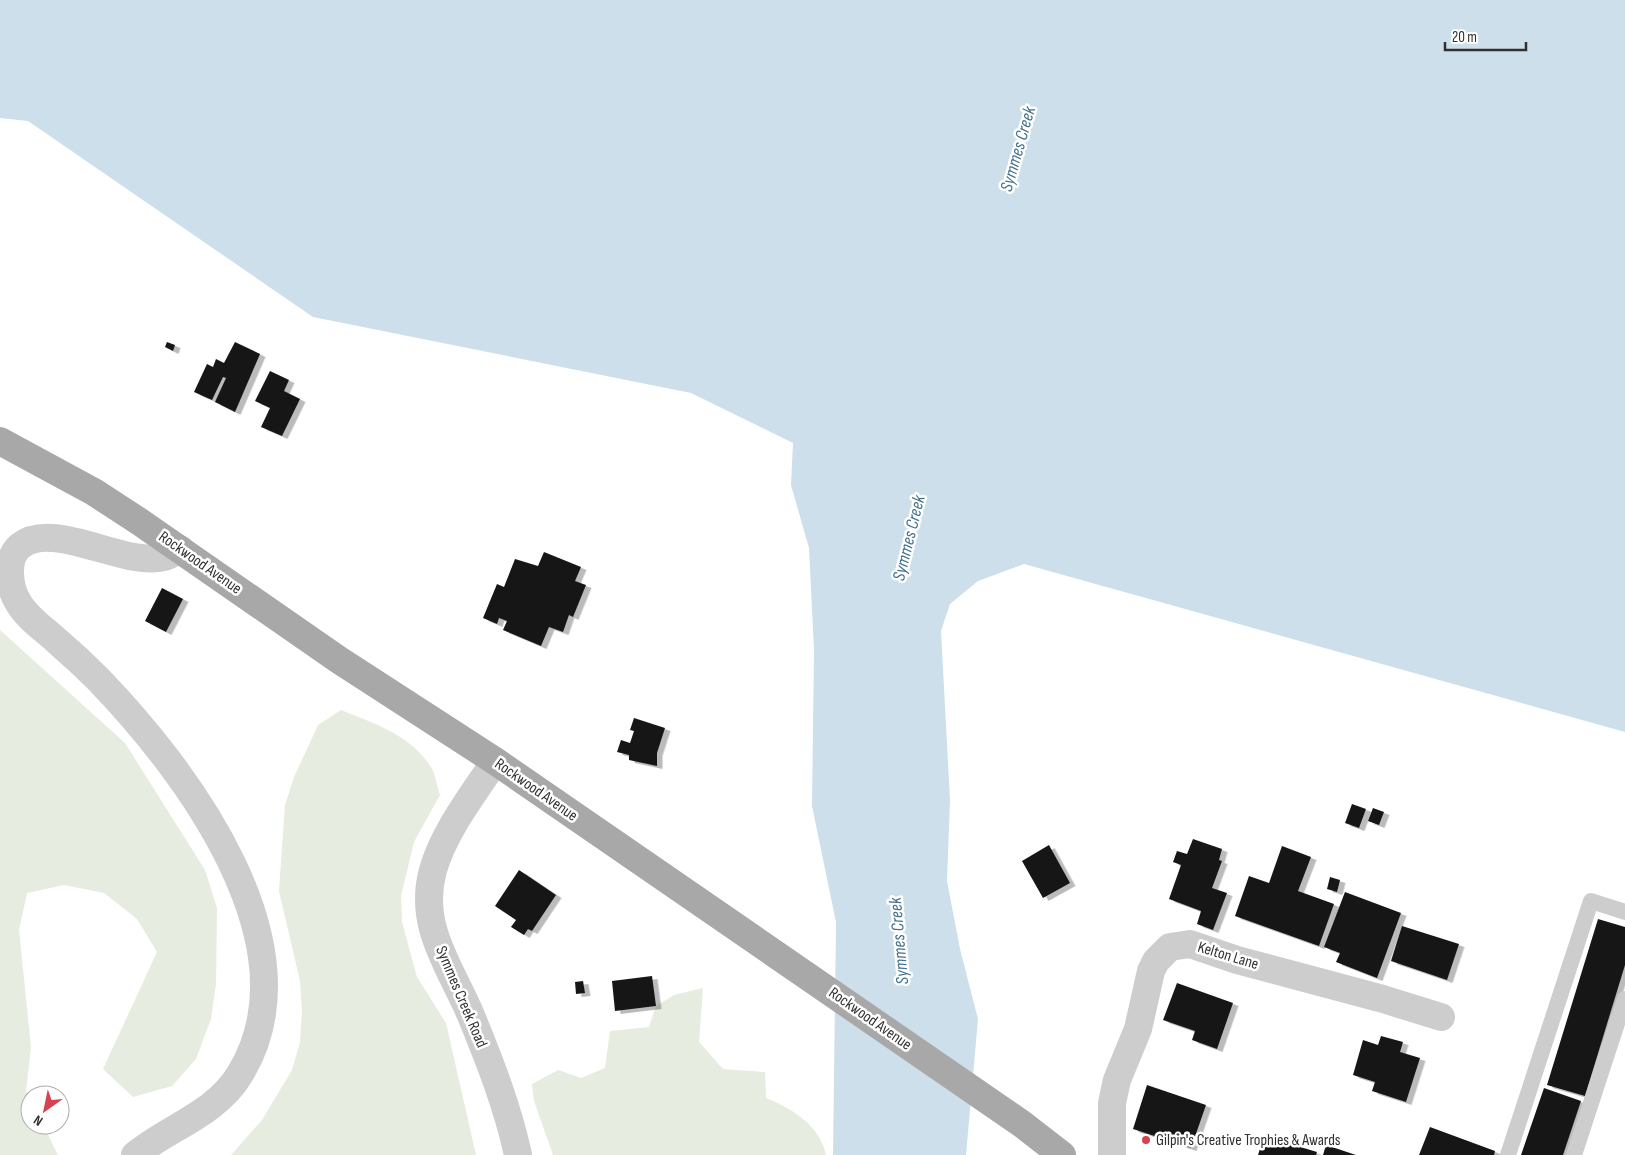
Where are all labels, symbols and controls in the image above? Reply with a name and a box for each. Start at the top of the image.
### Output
scale bar [1445,20,1526,52]
text: 20 m [1452,28,1477,47]
water label: Symmes Creek [996,103,1040,194]
water label: Symmes Creek [888,492,930,583]
street label: Rockwood Avenue [155,527,245,599]
street label: Rockwood Avenue [491,754,581,826]
water label: Symmes Creek [885,895,913,985]
street label: Kelton Lane [1195,938,1261,974]
street label: Symmes Creek Road [431,943,491,1051]
street label: Rockwood Avenue [825,983,915,1055]
north arrow [20,1085,70,1135]
text: N [30,1111,46,1130]
place label: Gilpin's Creative Trophies & Awards [1156,1131,1341,1150]
marker: Gilpin's Creative Trophies & Awards [1140,1134,1152,1146]

